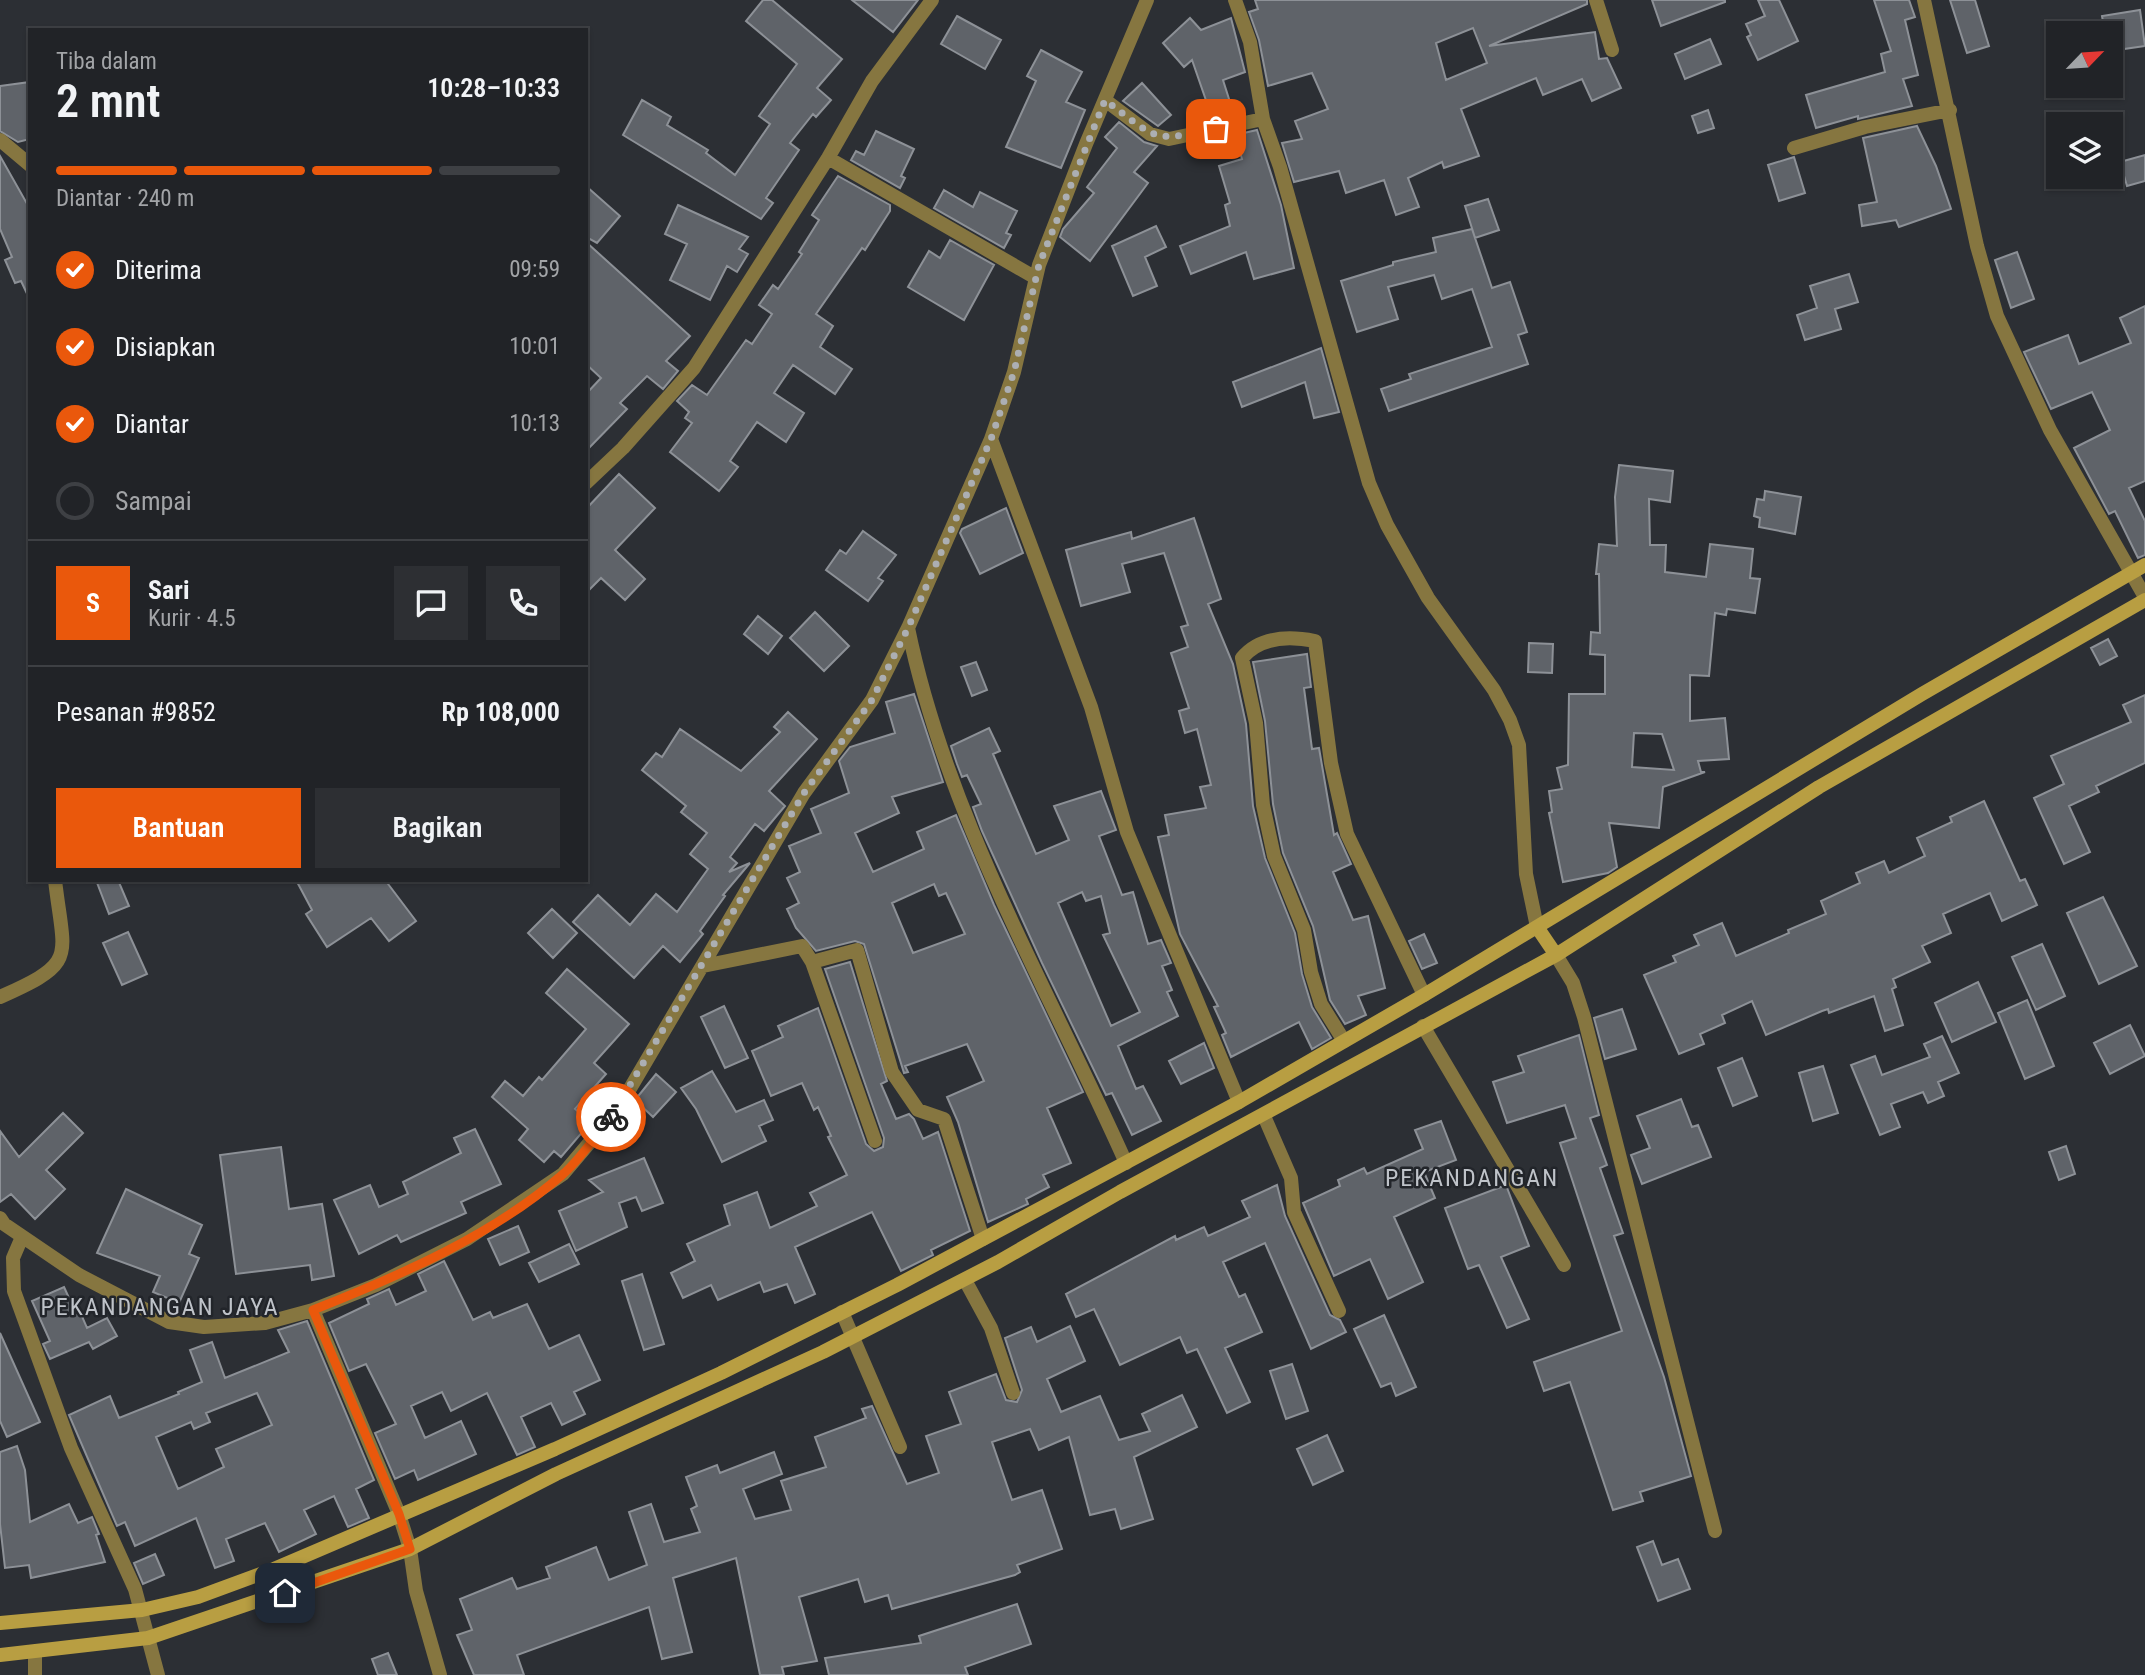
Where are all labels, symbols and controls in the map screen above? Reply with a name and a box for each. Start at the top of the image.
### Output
north arrow [2046,21,2123,98]
map controls [2046,21,2123,189]
text: Tiba dalam [56,48,157,75]
text: 10:28–10:33 [427,73,560,103]
text: 2 mnt [56,74,161,128]
pin [1186,99,1246,159]
icon: bag [1197,110,1235,148]
button: layers [2046,112,2123,189]
text: Diantar · 240 m [56,185,194,212]
icon: check [56,251,94,289]
text: Diterima [115,255,202,285]
text: 09:59 [509,256,560,283]
icon: check [56,328,94,366]
text: Disiapkan [115,332,216,362]
text: 10:01 [509,333,560,360]
icon: check [56,405,94,443]
text: Diantar [115,409,189,439]
text: 10:13 [509,410,560,437]
text: Sampai [115,486,192,516]
button: chat [394,566,468,640]
button: phone [486,566,560,640]
text: Sari [148,575,189,605]
text: S [86,588,100,618]
text: Kurir · 4.5 [148,605,236,632]
text: Pesanan #9852 [56,697,216,727]
text: Rp 108,000 [442,697,560,727]
button: Bantuan [56,788,301,868]
button: Bagikan [315,788,560,868]
courier [576,1082,646,1152]
icon: bike [592,1098,630,1136]
district label: PEKANDANGAN [1385,1164,1559,1192]
district label: PEKANDANGAN JAYA [40,1293,280,1321]
pin [255,1563,315,1623]
icon: home [266,1574,304,1612]

